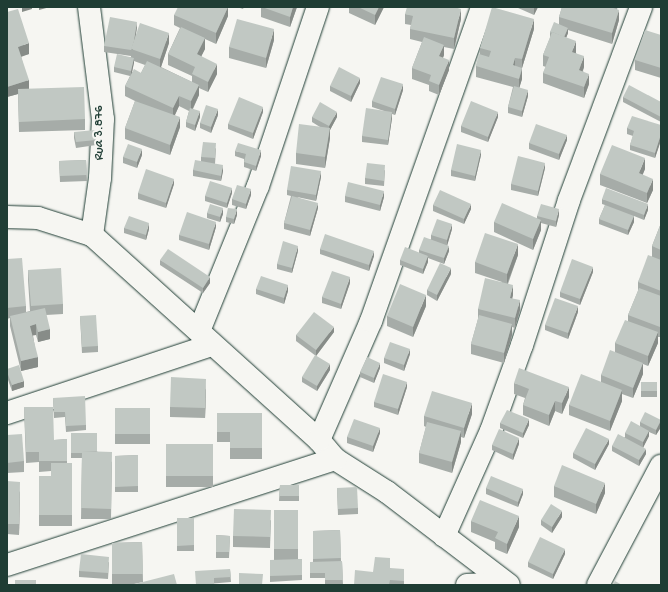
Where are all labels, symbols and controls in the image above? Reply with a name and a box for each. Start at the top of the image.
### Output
street label: Rua 3.876 [92,106,108,160]

